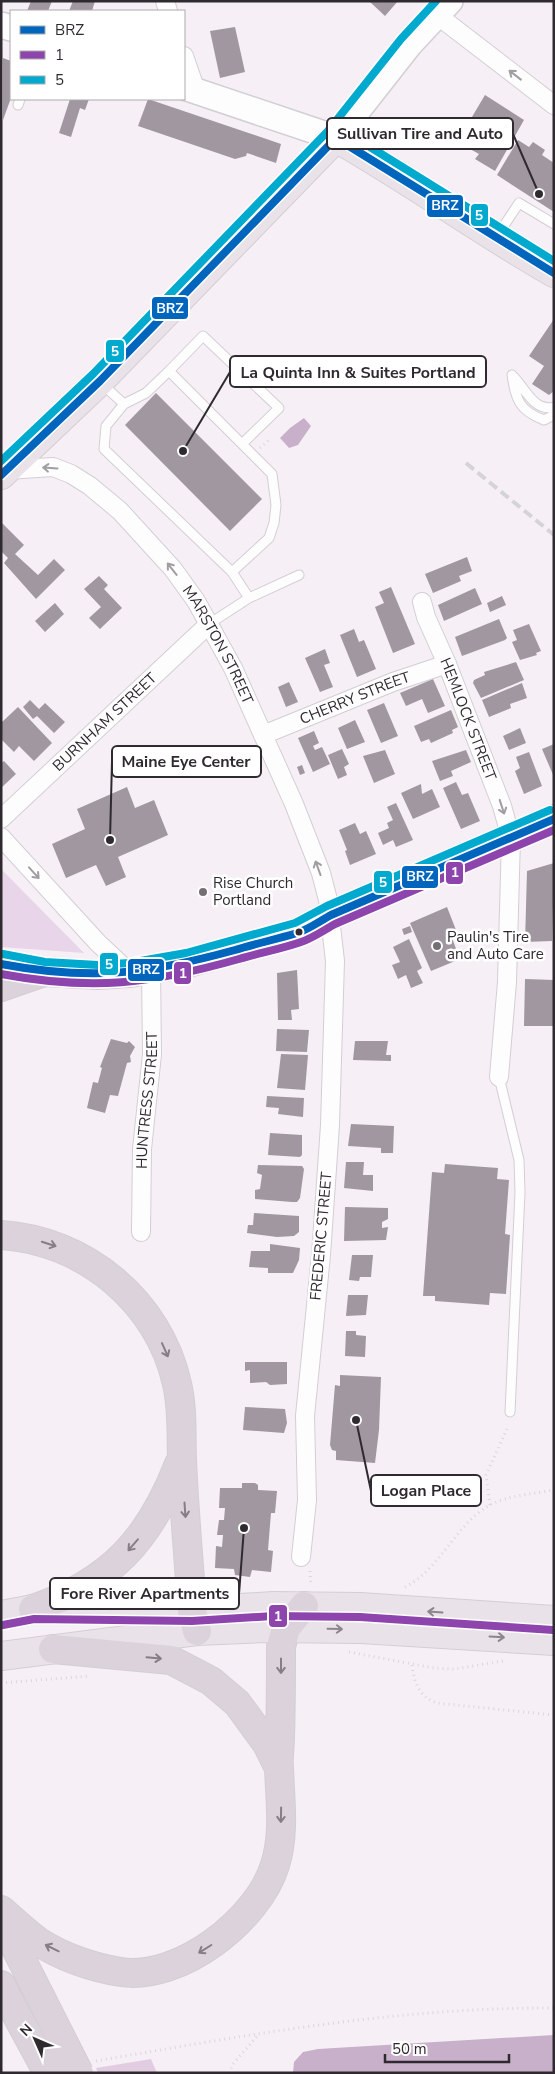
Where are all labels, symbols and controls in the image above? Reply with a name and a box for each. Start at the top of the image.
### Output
legend [10,10,185,100]
text: BRZ [55,20,84,40]
text: 1 [55,45,64,65]
text: 5 [55,70,64,90]
one-way arrow [508,70,522,80]
callout: Sullivan Tire and Auto [327,118,513,149]
text: Sullivan Tire and Auto [337,123,503,145]
line badge: BRZ [426,194,464,218]
text: BRZ [431,196,459,215]
line badge: 5 [470,203,489,227]
text: 5 [475,206,483,225]
line badge: BRZ [151,296,189,320]
text: BRZ [156,299,184,318]
line badge: 5 [105,339,125,363]
text: 5 [111,342,119,361]
callout: La Quinta Inn & Suites Portland [230,356,486,387]
text: La Quinta Inn & Suites Portland [240,362,476,384]
one-way arrow [42,464,58,473]
one-way arrow [167,563,178,576]
street label: MARSTON STREET [178,581,258,707]
street label: HEMLOCK STREET [435,654,501,783]
street label: CHERRY STREET [296,667,413,729]
street label: BURNHAM STREET [48,668,161,776]
callout: Maine Eye Center [112,746,261,777]
text: Maine Eye Center [121,751,251,773]
one-way arrow [498,799,508,815]
one-way arrow [313,861,322,876]
line badge: 1 [445,861,464,885]
text: 1 [451,863,459,882]
line badge: BRZ [401,865,439,889]
one-way arrow [28,866,40,879]
text: BRZ [406,867,434,886]
line badge: 5 [373,870,393,894]
place label: Rise Church Portland [213,873,293,910]
text: 5 [379,873,387,892]
marker: Rise Church Portland [197,886,209,898]
unlabelled marker [294,927,304,937]
place label: Paulin's Tire and Auto Care [447,927,544,964]
marker: Paulin's Tire and Auto Care [431,940,443,952]
line badge: 5 [99,952,119,976]
text: 5 [105,955,113,974]
line badge: BRZ [127,958,165,982]
text: BRZ [132,960,160,979]
line badge: 1 [173,961,192,985]
text: 1 [179,964,187,983]
street label: HUNTRESS STREET [132,1031,162,1169]
street label: FREDERIC STREET [305,1171,337,1301]
one-way arrow [41,1239,57,1249]
one-way arrow [161,1342,171,1357]
callout: Logan Place [371,1475,481,1506]
text: Logan Place [381,1480,472,1502]
one-way arrow [181,1502,190,1518]
one-way arrow [127,1539,138,1552]
callout: Fore River Apartments [50,1578,239,1609]
text: Fore River Apartments [61,1583,230,1605]
line badge: 1 [268,1604,288,1628]
text: 1 [274,1607,282,1626]
one-way arrow [428,1607,444,1616]
one-way arrow [326,1624,343,1634]
one-way arrow [489,1633,505,1642]
one-way arrow [145,1654,161,1663]
one-way arrow [276,1657,286,1673]
one-way arrow [276,1806,286,1823]
one-way arrow [44,1942,59,1952]
one-way arrow [198,1943,212,1954]
north arrow [10,2014,60,2064]
text: N [16,2020,37,2041]
scale bar [385,2032,509,2064]
text: 50 m [392,2039,427,2059]

